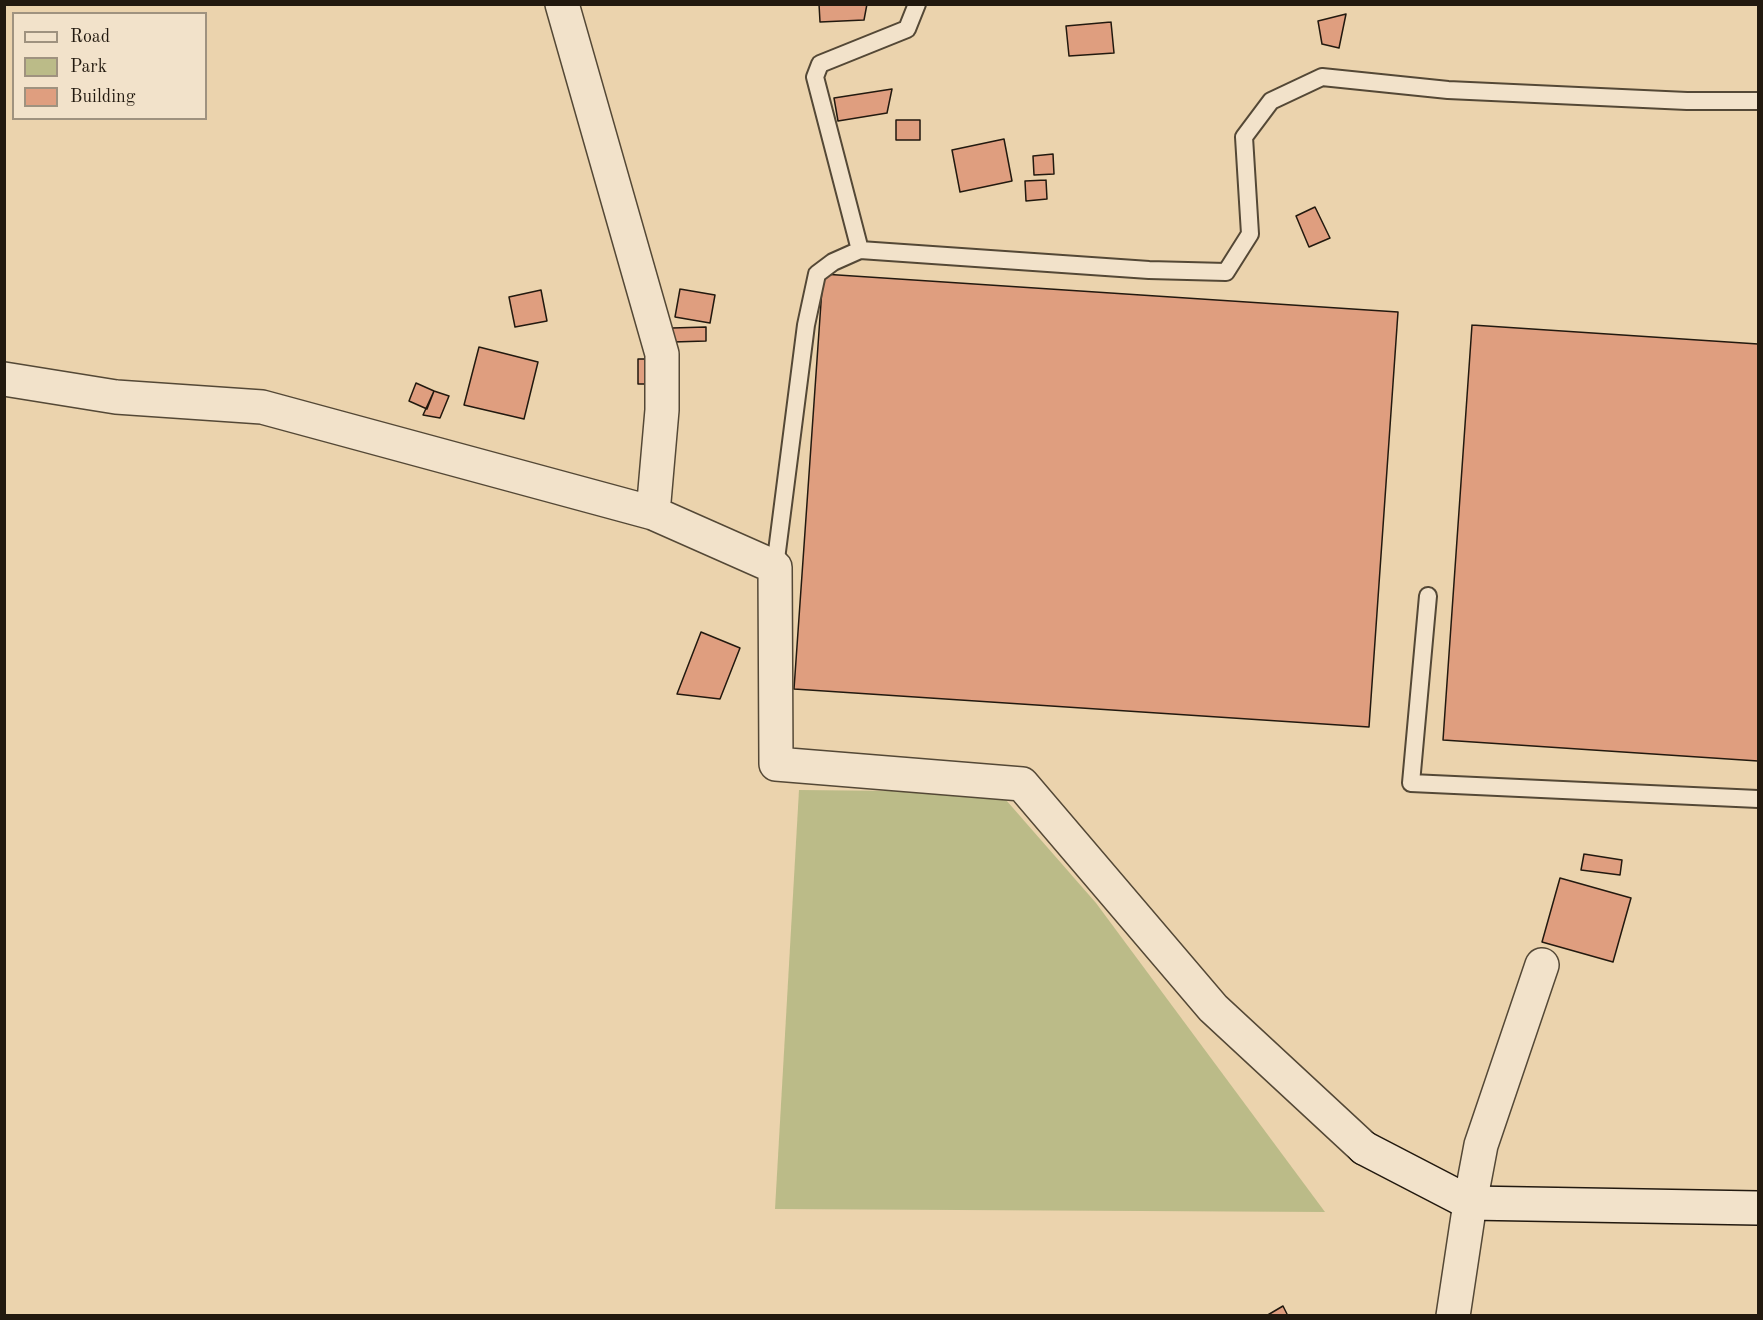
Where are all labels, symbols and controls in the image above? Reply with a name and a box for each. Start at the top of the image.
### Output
legend [12,12,207,120]
text: Road [70,28,110,46]
text: Park [70,58,107,76]
text: Building [70,88,135,106]

